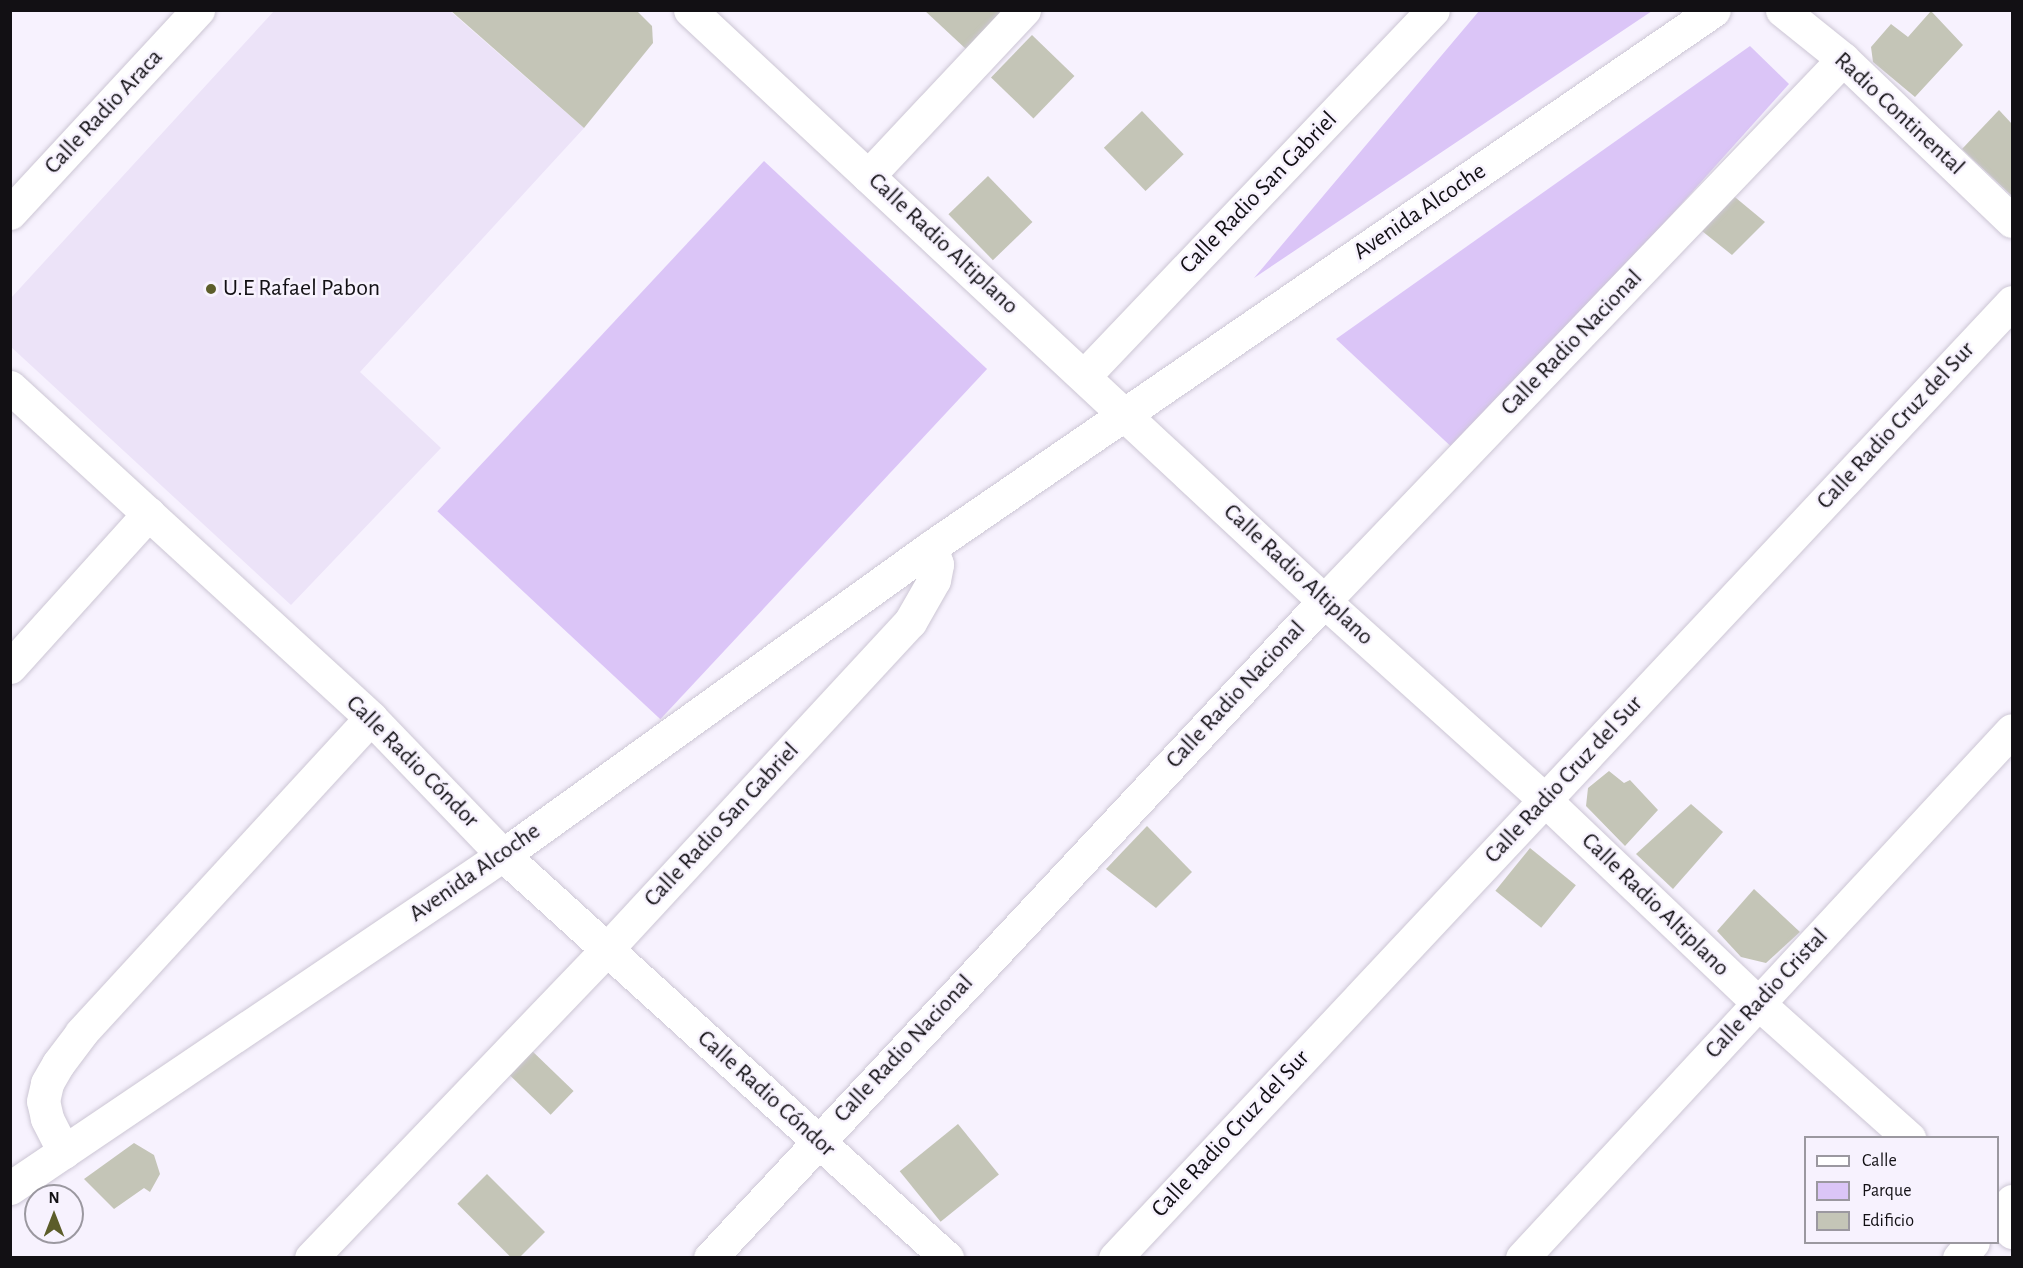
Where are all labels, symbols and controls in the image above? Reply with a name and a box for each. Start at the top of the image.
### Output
street label: Calle Radio Araca [39,43,169,181]
street label: Radio Continental [1828,46,1970,182]
street label: Calle Radio San Gabriel [1174,106,1344,280]
street label: Avenida Alcoche [1348,157,1492,267]
street label: Calle Radio Altiplano [862,167,1024,321]
street label: Calle Radio Nacional [1495,264,1649,422]
place label: U.E Rafael Pabon [223,275,380,303]
marker: U.E Rafael Pabon [204,282,218,296]
street label: Calle Radio Cruz del Sur [1811,336,1981,516]
street label: Calle Radio Altiplano [1217,498,1379,652]
street label: Calle Radio Nacional [1160,615,1312,775]
street label: Calle Radio Cóndor [340,690,484,834]
street label: Calle Radio Cruz del Sur [1479,690,1649,870]
street label: Calle Radio San Gabriel [638,737,806,913]
street label: Avenida Alcoche [404,817,546,929]
street label: Calle Radio Altiplano [1575,827,1735,983]
street label: Calle Radio Cristal [1699,923,1835,1065]
street label: Calle Radio Nacional [828,969,980,1129]
street label: Calle Radio Cóndor [691,1024,841,1164]
street label: Calle Radio Cruz del Sur [1146,1044,1316,1224]
legend [1804,1136,1999,1244]
text: Calle [1862,1152,1897,1170]
text: Parque [1862,1182,1911,1200]
north arrow [24,1184,84,1244]
text: N [48,1190,60,1206]
text: Edificio [1862,1212,1914,1230]

